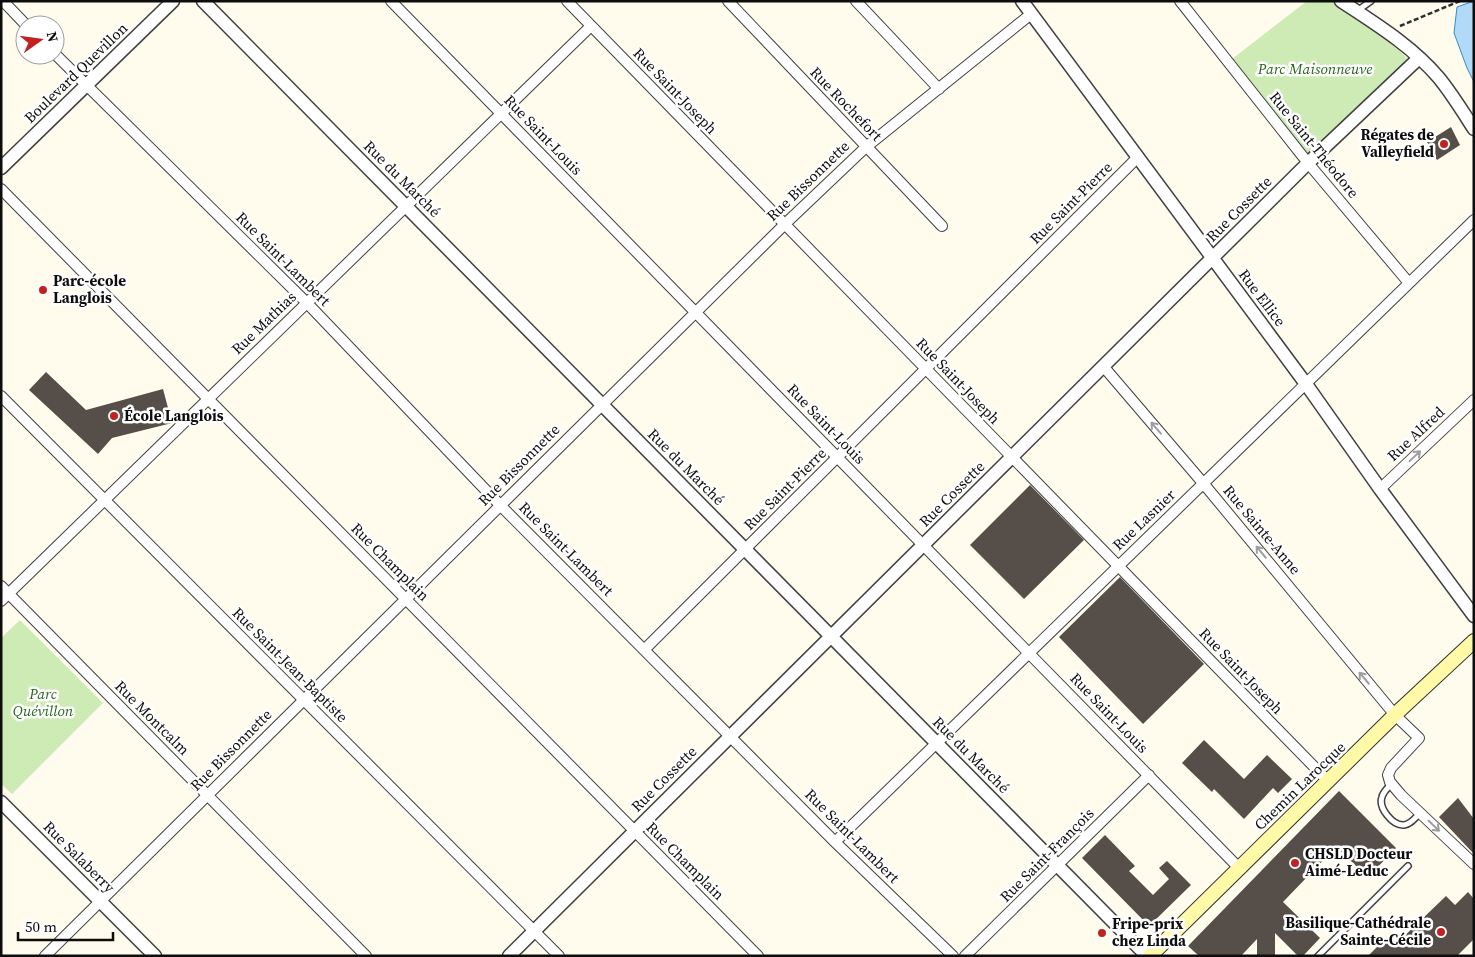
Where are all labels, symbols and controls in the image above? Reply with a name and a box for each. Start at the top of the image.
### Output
north arrow [15,15,65,65]
street label: Boulevard Quevillon [19,18,132,128]
text: N [42,29,64,44]
street label: Rue Saint-Joseph [629,43,722,138]
park label: Parc Maisonneuve [1257,58,1372,79]
street label: Rue Rochefort [806,62,887,145]
street label: Rue Saint-Théodore [1265,87,1364,203]
street label: Rue Saint-Louis [500,90,587,180]
place label: Régates de Valleyfield [1360,124,1434,162]
street label: Rue Bissonnette [762,135,854,226]
street label: Rue du Marché [359,136,446,222]
marker: Régates de Valleyfield [1438,138,1450,150]
street label: Rue Saint-Pierre [1025,156,1117,249]
street label: Rue Cossette [1201,171,1276,246]
street label: Rue Saint-Lambert [232,207,335,311]
street label: Rue Ellice [1234,265,1291,331]
place label: Parc-école Langlois [53,270,126,308]
marker: Parc-école Langlois [37,284,49,296]
street label: Rue Mathias [227,286,301,359]
street label: Rue Saint-Joseph [912,333,1005,428]
street label: Rue Saint-Louis [783,379,870,469]
street label: Rue Alfred [1382,401,1449,466]
place label: École Langlois [124,405,224,426]
marker: École Langlois [108,410,120,422]
street label: Rue Bissonnette [473,419,564,510]
one-way arrow [1150,421,1162,434]
street label: Rue du Marché [643,424,730,510]
street label: Rue Saint-Pierre [739,442,831,535]
one-way arrow [1409,450,1422,462]
street label: Rue Cossette [914,456,989,531]
street label: Rue Sainte-Anne [1219,480,1306,579]
street label: Rue Lasnier [1108,484,1180,555]
street label: Rue Saint-Lambert [515,497,618,601]
street label: Rue Champlain [347,518,434,605]
one-way arrow [1255,546,1266,559]
street label: Rue Saint-Jean-Baptiste [228,602,353,727]
street label: Rue Saint-Joseph [1195,623,1288,718]
street label: Rue Saint-Louis [1066,668,1153,758]
one-way arrow [1358,671,1370,684]
street label: Rue Montcalm [110,676,195,760]
park label: Parc Quévillon [13,683,74,721]
street label: Rue Bissonnette [185,704,276,795]
street label: Rue du Marché [928,712,1015,798]
street label: Chemin Larocque [1249,736,1350,835]
street label: Rue Cossette [626,741,701,816]
street label: Rue Saint-Lambert [801,784,904,888]
street label: Rue Saint-François [995,803,1098,906]
street label: Rue Salaberry [39,816,120,897]
street label: Rue Champlain [642,817,729,904]
one-way arrow [1427,820,1440,832]
place label: CHSLD Docteur Aimé-Leduc [1305,843,1412,881]
marker: CHSLD Docteur Aimé-Leduc [1289,857,1301,869]
scale bar [18,910,112,942]
place label: Basilique-Cathédrale Sainte-Cécile [1285,912,1431,950]
place label: Fripe-prix chez Linda [1112,913,1187,951]
text: 50 m [25,916,57,937]
marker: Basilique-Cathédrale Sainte-Cécile [1435,926,1447,938]
marker: Fripe-prix chez Linda [1096,927,1108,939]

